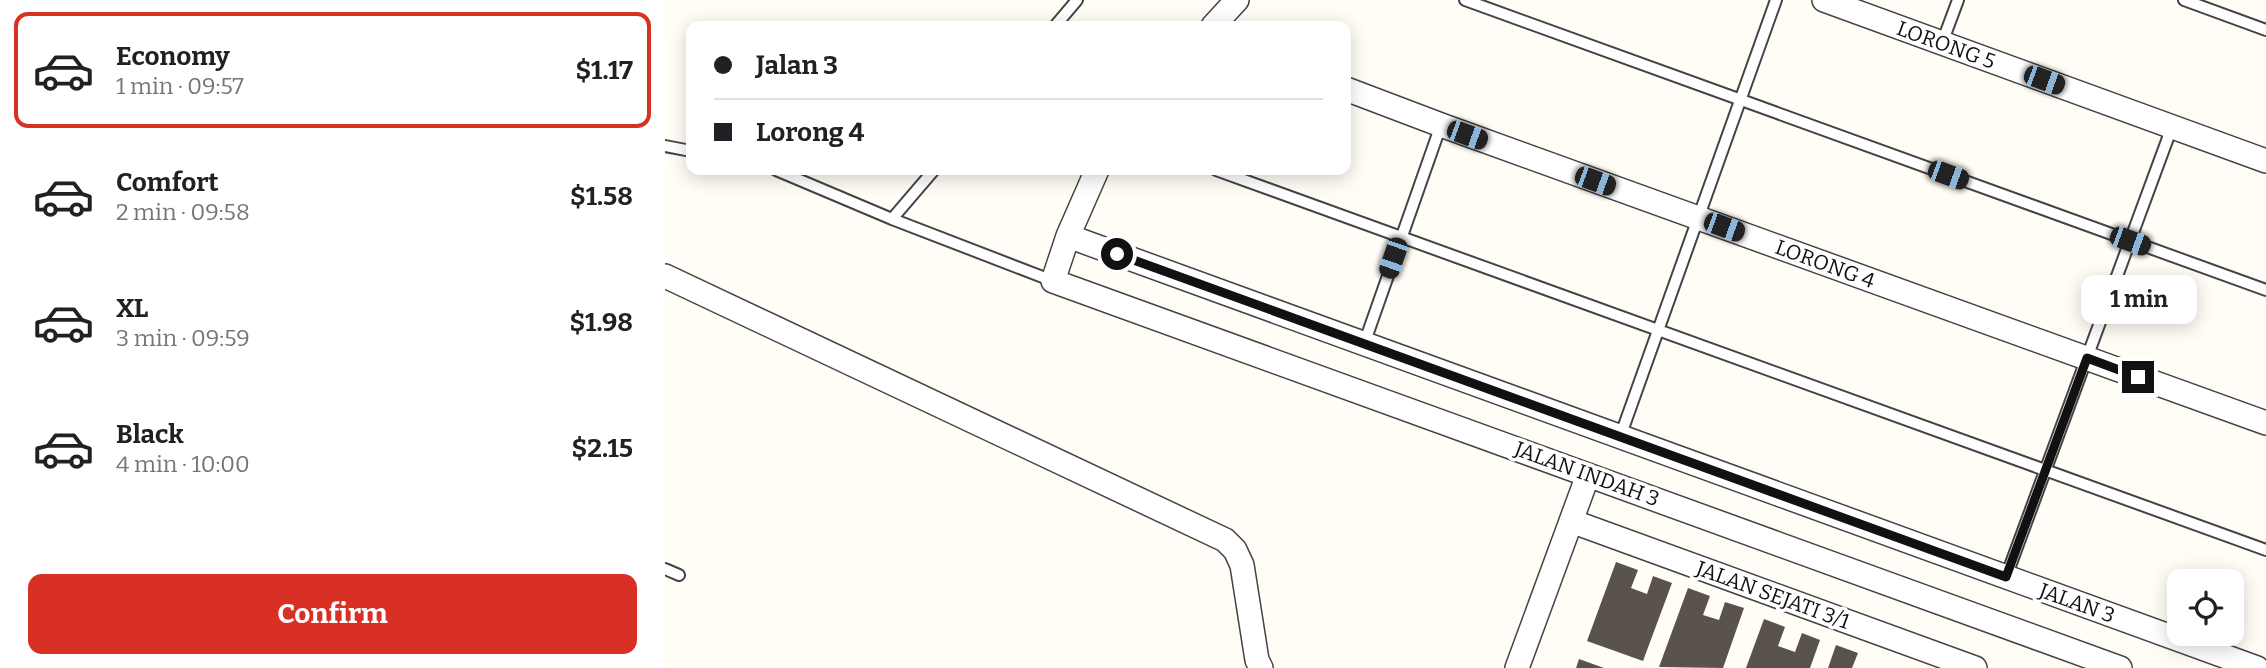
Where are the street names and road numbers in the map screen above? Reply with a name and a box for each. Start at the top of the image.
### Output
street label: LORONG 5 [1893,15,1999,75]
street label: LORONG 4 [1772,234,1878,294]
street label: JALAN INDAH 3 [1510,435,1663,512]
street label: JALAN SEJATI 3/1 [1692,555,1854,635]
street label: JALAN 3 [2035,577,2118,629]

